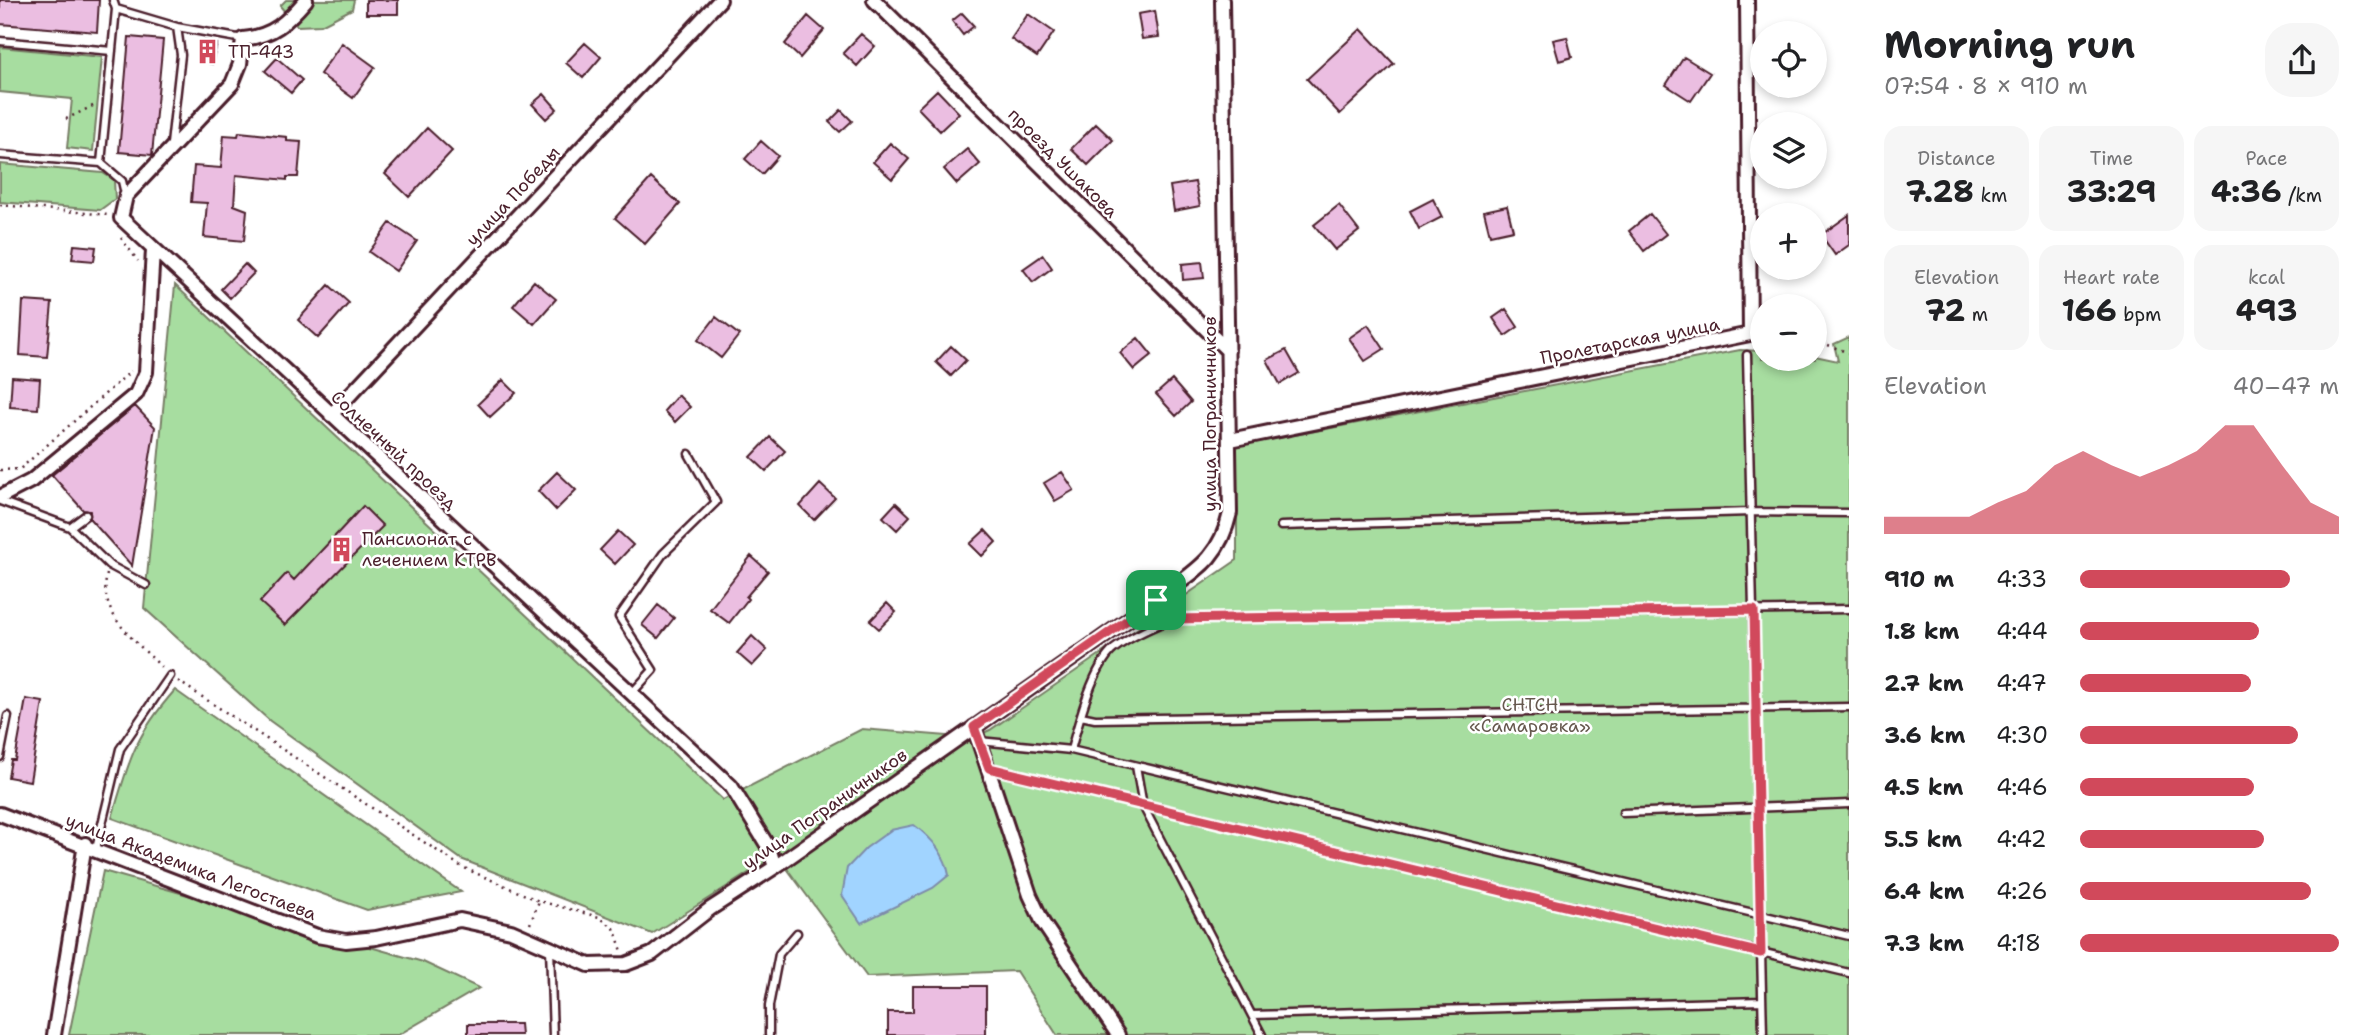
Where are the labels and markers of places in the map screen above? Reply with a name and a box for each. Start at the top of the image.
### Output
building icon: ТП-443 [194,38,222,66]
place label: ТП-443 [228,40,294,64]
place label: Пансионат с лечением КТРВ [362,527,497,572]
building icon: Пансионат с лечением КТРВ [328,535,356,563]
pin [1126,570,1186,630]

